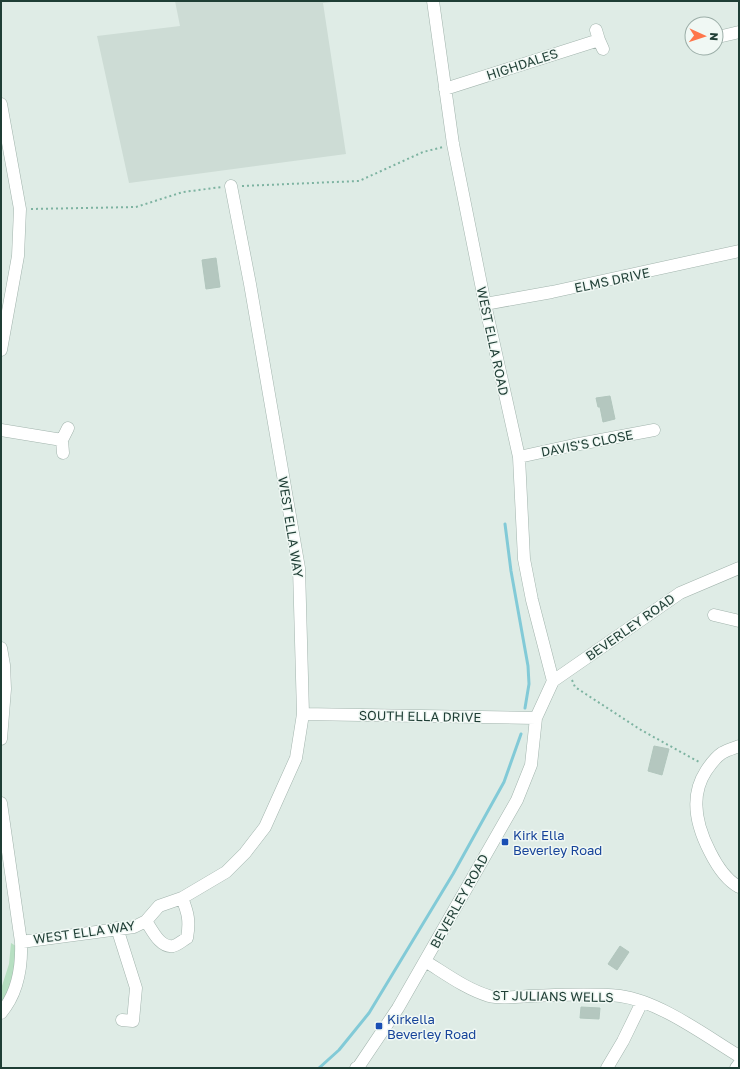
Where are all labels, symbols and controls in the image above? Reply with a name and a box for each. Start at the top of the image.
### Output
north arrow [684,16,724,56]
text: N [708,32,721,41]
street label: HIGHDALES [484,45,560,83]
street label: ELMS DRIVE [573,264,651,296]
street label: WEST ELLA ROAD [474,285,512,397]
street label: DAVIS'S CLOSE [540,426,634,460]
street label: WEST ELLA WAY [275,475,307,580]
street label: BEVERLEY ROAD [582,590,678,664]
street label: SOUTH ELLA DRIVE [359,707,481,725]
place label: Kirk Ella Beverley Road [513,827,602,858]
marker: Kirk Ella Beverley Road [500,837,510,847]
street label: BEVERLEY ROAD [426,851,492,951]
street label: WEST ELLA WAY [32,917,137,947]
street label: ST JULIANS WELLS [492,987,614,1005]
place label: Kirkella Beverley Road [387,1011,476,1042]
marker: Kirkella Beverley Road [374,1021,384,1031]

